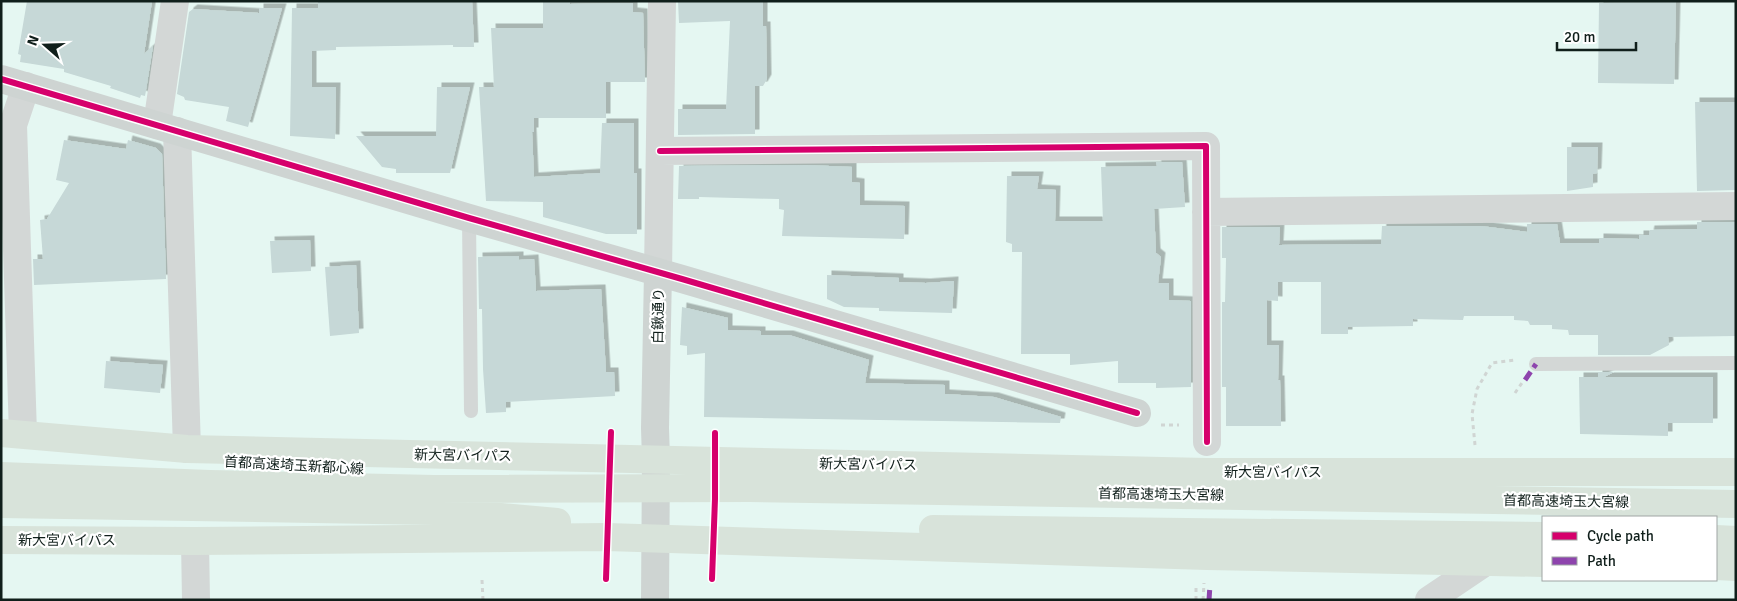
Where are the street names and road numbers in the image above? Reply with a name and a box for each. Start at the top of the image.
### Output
street label: 白鍬通り [650,288,667,344]
street label: 新大宮バイパス [414,446,512,465]
street label: 首都高速埼玉新都心線 [224,453,364,478]
street label: 新大宮バイパス [819,455,917,474]
street label: 新大宮バイパス [1224,464,1322,481]
street label: 首都高速埼玉大宮線 [1098,485,1224,504]
street label: 首都高速埼玉大宮線 [1503,492,1629,511]
street label: 新大宮バイパス [18,532,116,549]

